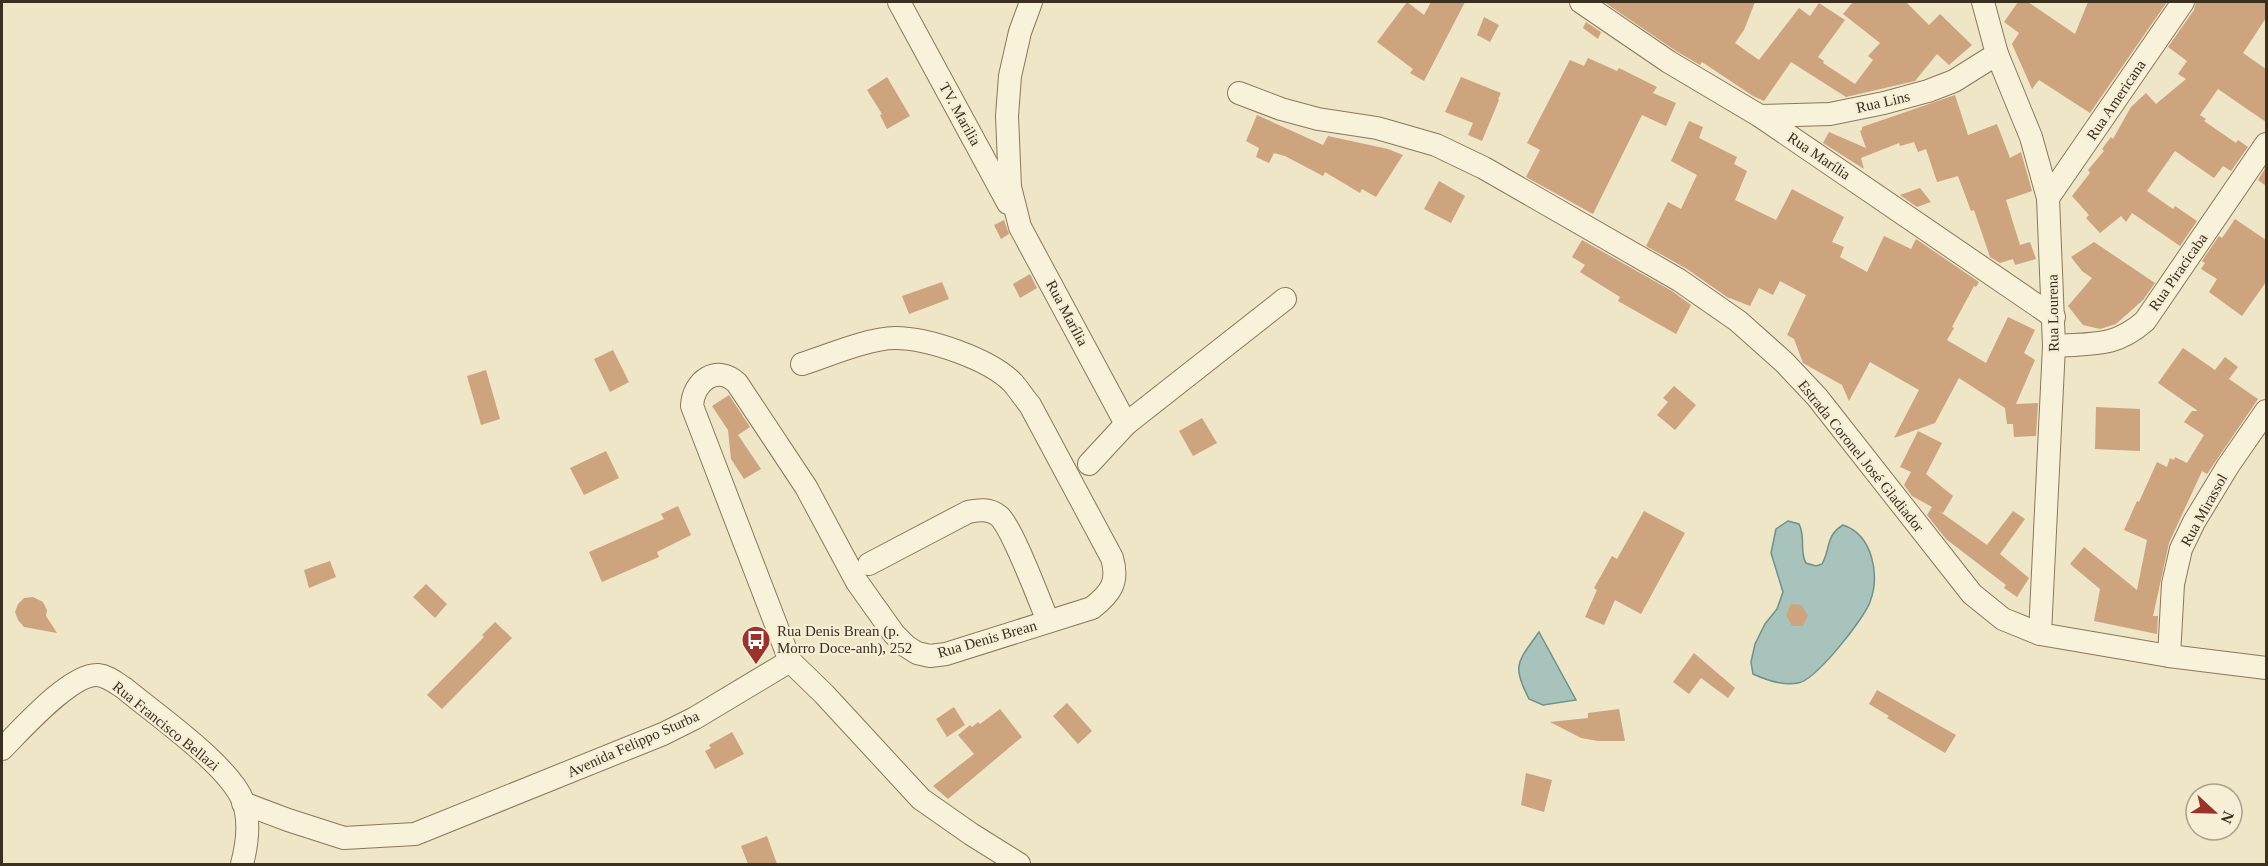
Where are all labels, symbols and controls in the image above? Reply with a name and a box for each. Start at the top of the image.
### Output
street label: Rua Americana [2083,57,2149,143]
street label: TV. Marilia [936,80,984,149]
street label: Rua Lins [1855,88,1912,116]
street label: Rua Marília [1785,129,1854,183]
street label: Rua Piracicaba [2146,230,2211,314]
street label: Rua Lourena [2044,274,2062,352]
street label: Rua Marília [1043,277,1091,349]
street label: Estrada Coronel José Gladiador [1795,377,1927,535]
street label: Rua Mirassol [2178,471,2230,549]
street label: Rua Denis Brean [936,617,1039,661]
place label: Rua Denis Brean (p. Morro Doce-anh), 252 [777,623,912,657]
bus stop icon: Rua Denis Brean (p. Morro Doce-anh), 252 [740,624,772,666]
street label: Rua Francisco Bellazi [109,678,223,774]
street label: Avenida Felippo Sturba [565,708,702,780]
north arrow [2184,782,2244,842]
text: N [2217,809,2237,826]

